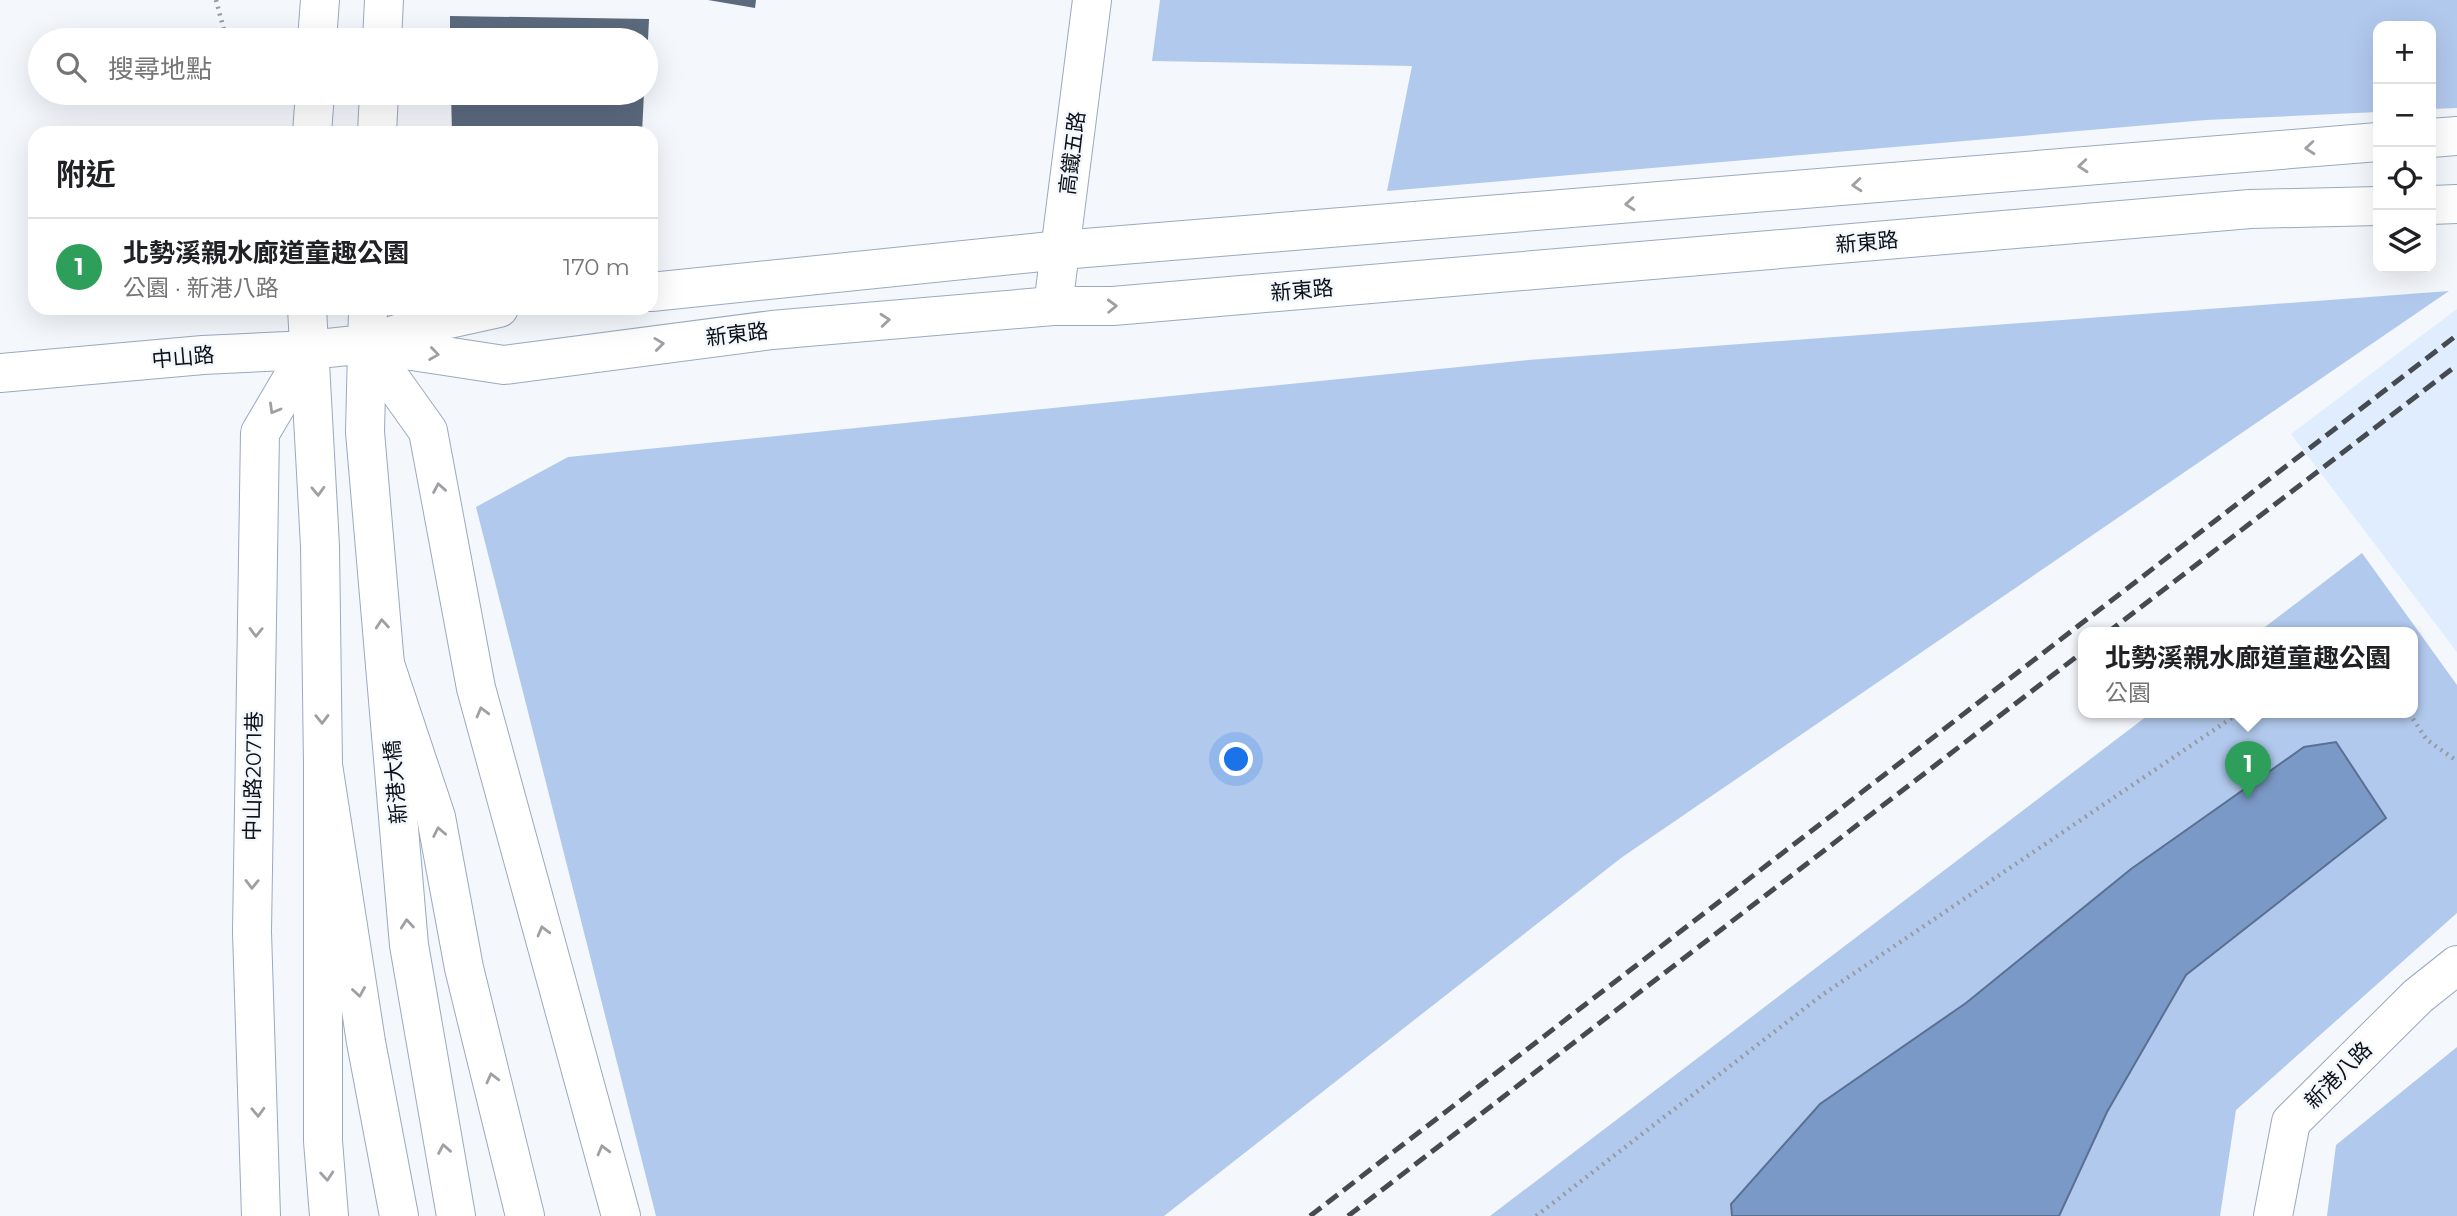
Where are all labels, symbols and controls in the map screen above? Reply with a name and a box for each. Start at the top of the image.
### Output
map controls [2373,21,2436,273]
button: + [2373,21,2436,84]
search box [28,28,658,105]
icon: search [52,48,90,86]
text: 搜尋地點 [108,53,212,85]
button: − [2373,84,2436,147]
street label: 高鐵五路 [1054,110,1090,196]
one-way arrow [2304,140,2315,155]
button: locate [2373,147,2436,210]
text: 附近 [56,156,116,193]
one-way arrow [2078,158,2089,173]
one-way arrow [1851,177,1862,192]
one-way arrow [1624,196,1635,211]
button: layers [2373,210,2436,273]
street label: 新東路 [1835,227,1899,257]
text: 北勢溪親水廊道童趣公園 [123,237,409,269]
text: 1 [74,253,84,281]
text: 170 m [563,253,630,281]
text: 公園 · 新港八路 [123,274,279,302]
street label: 新東路 [1270,275,1334,305]
one-way arrow [1107,298,1118,313]
one-way arrow [880,313,891,328]
street label: 新東路 [704,318,770,350]
one-way arrow [653,337,665,352]
street label: 中山路 [151,342,215,372]
one-way arrow [428,346,440,361]
one-way arrow [269,401,282,414]
one-way arrow [432,482,447,494]
one-way arrow [310,486,325,497]
one-way arrow [375,619,390,630]
one-way arrow [248,627,263,638]
popup [2078,627,2418,718]
text: 北勢溪親水廊道童趣公園 [2105,642,2391,674]
text: 公園 [2105,679,2151,707]
one-way arrow [476,706,490,718]
street label: 中山路2071巷 [239,711,267,841]
one-way arrow [314,714,330,724]
street label: 新港大橋 [379,739,411,825]
pin: 1 [2225,741,2271,799]
your location [1219,742,1253,776]
one-way arrow [432,826,447,838]
one-way arrow [244,879,260,890]
one-way arrow [400,918,415,930]
one-way arrow [536,925,551,937]
one-way arrow [351,986,366,998]
street label: 新港八路 [2299,1036,2377,1114]
one-way arrow [486,1072,500,1084]
one-way arrow [250,1106,265,1117]
one-way arrow [437,1143,452,1155]
one-way arrow [597,1144,612,1156]
one-way arrow [319,1170,334,1182]

